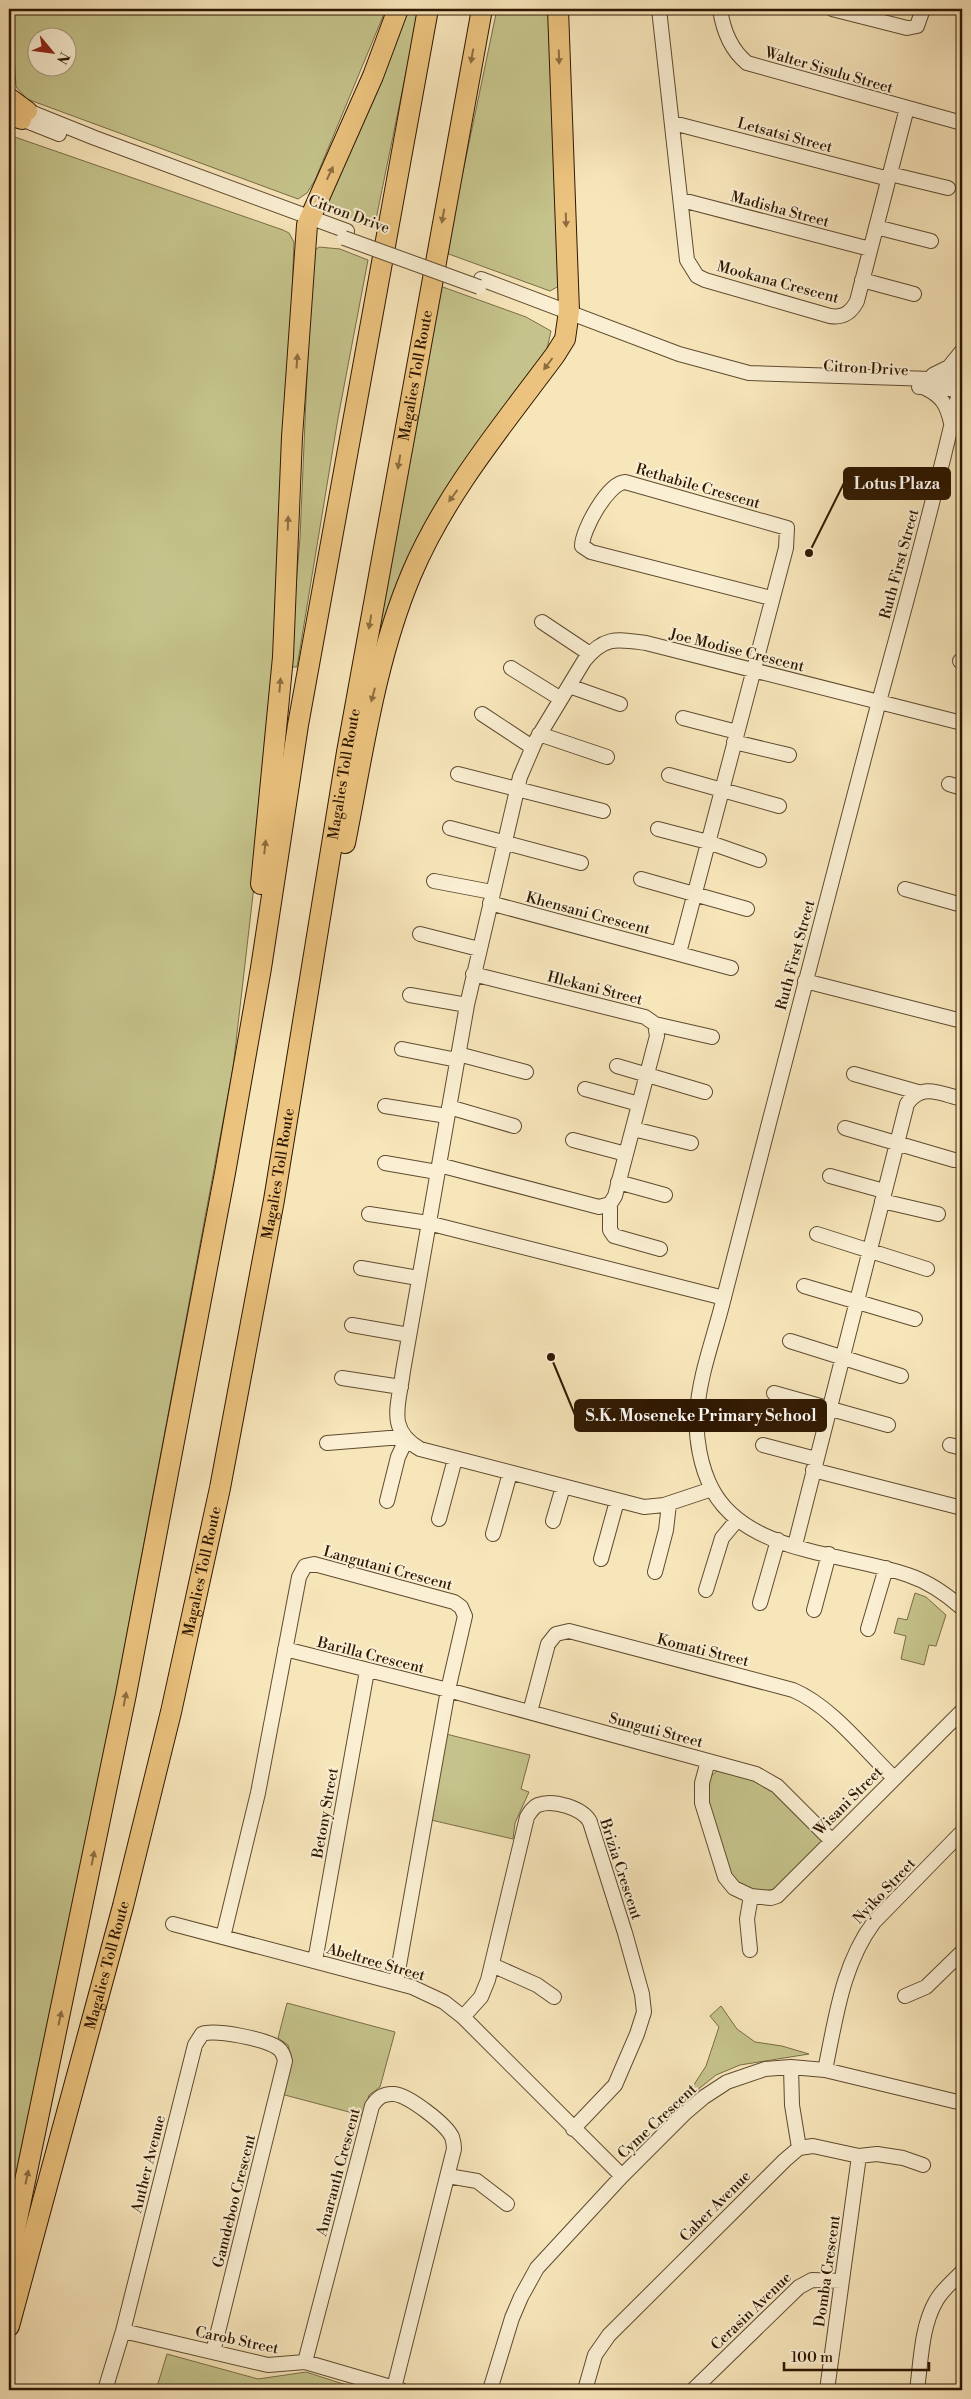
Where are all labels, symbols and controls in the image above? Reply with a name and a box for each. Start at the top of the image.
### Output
north arrow [28,28,78,78]
street label: Walter Sisulu Street [762,43,896,98]
text: N [52,49,73,67]
one-way arrow [468,49,476,65]
one-way arrow [556,50,564,66]
street label: Letsatsi Street [735,114,835,157]
one-way arrow [327,166,335,180]
street label: Madisha Street [729,187,832,232]
street label: Citron Drive [305,191,392,238]
one-way arrow [439,209,447,225]
one-way arrow [562,212,570,228]
street label: Mookana Crescent [715,257,842,308]
street label: Magalies Toll Route [395,309,437,442]
one-way arrow [293,352,301,368]
one-way arrow [543,357,553,371]
street label: Citron Drive [823,357,909,380]
one-way arrow [395,455,403,470]
street label: Rethabile Crescent [633,460,763,514]
callout: Lotus Plaza [844,468,950,499]
text: Lotus Plaza [854,474,941,494]
one-way arrow [448,489,458,503]
street label: Ruth First Street [876,506,924,621]
one-way arrow [285,515,293,531]
one-way arrow [366,615,374,631]
street label: Joe Modise Crescent [667,624,807,677]
one-way arrow [276,677,284,693]
one-way arrow [369,687,377,702]
street label: Magalies Toll Route [324,707,365,841]
one-way arrow [261,839,269,855]
street label: Khensani Crescent [524,888,653,939]
street label: Ruth First Street [772,897,820,1012]
street label: Hlekani Street [545,967,645,1010]
street label: Magalies Toll Route [258,1107,299,1241]
callout: S.K. Moseneke Primary School [575,1400,826,1431]
text: S.K. Moseneke Primary School [585,1406,817,1426]
street label: Magalies Toll Route [179,1505,226,1638]
street label: Langutani Crescent [321,1542,455,1595]
street label: Komati Street [655,1630,751,1671]
street label: Barilla Crescent [314,1633,427,1678]
one-way arrow [121,1692,129,1707]
street label: Sunguti Street [607,1709,706,1752]
street label: Wisani Street [809,1762,887,1841]
street label: Betony Street [308,1766,343,1861]
street label: Brizia Crescent [595,1815,646,1923]
one-way arrow [90,1850,98,1866]
street label: Nyiko Street [849,1854,920,1928]
street label: Magalies Toll Route [81,1899,134,2032]
street label: Abeltree Street [324,1939,428,1986]
one-way arrow [57,2009,65,2025]
street label: Cyme Crescent [614,2079,701,2163]
street label: Amaranth Crescent [312,2105,365,2239]
street label: Anther Avenue [127,2113,170,2216]
street label: Gamdeboo Crescent [209,2132,260,2270]
street label: Caber Avenue [676,2167,755,2246]
one-way arrow [23,2169,31,2184]
street label: Domba Crescent [810,2213,845,2328]
street label: Cerasin Avenue [707,2268,796,2355]
street label: Carob Street [193,2322,281,2359]
scale bar [784,2339,928,2371]
text: 100 m [791,2348,833,2367]

